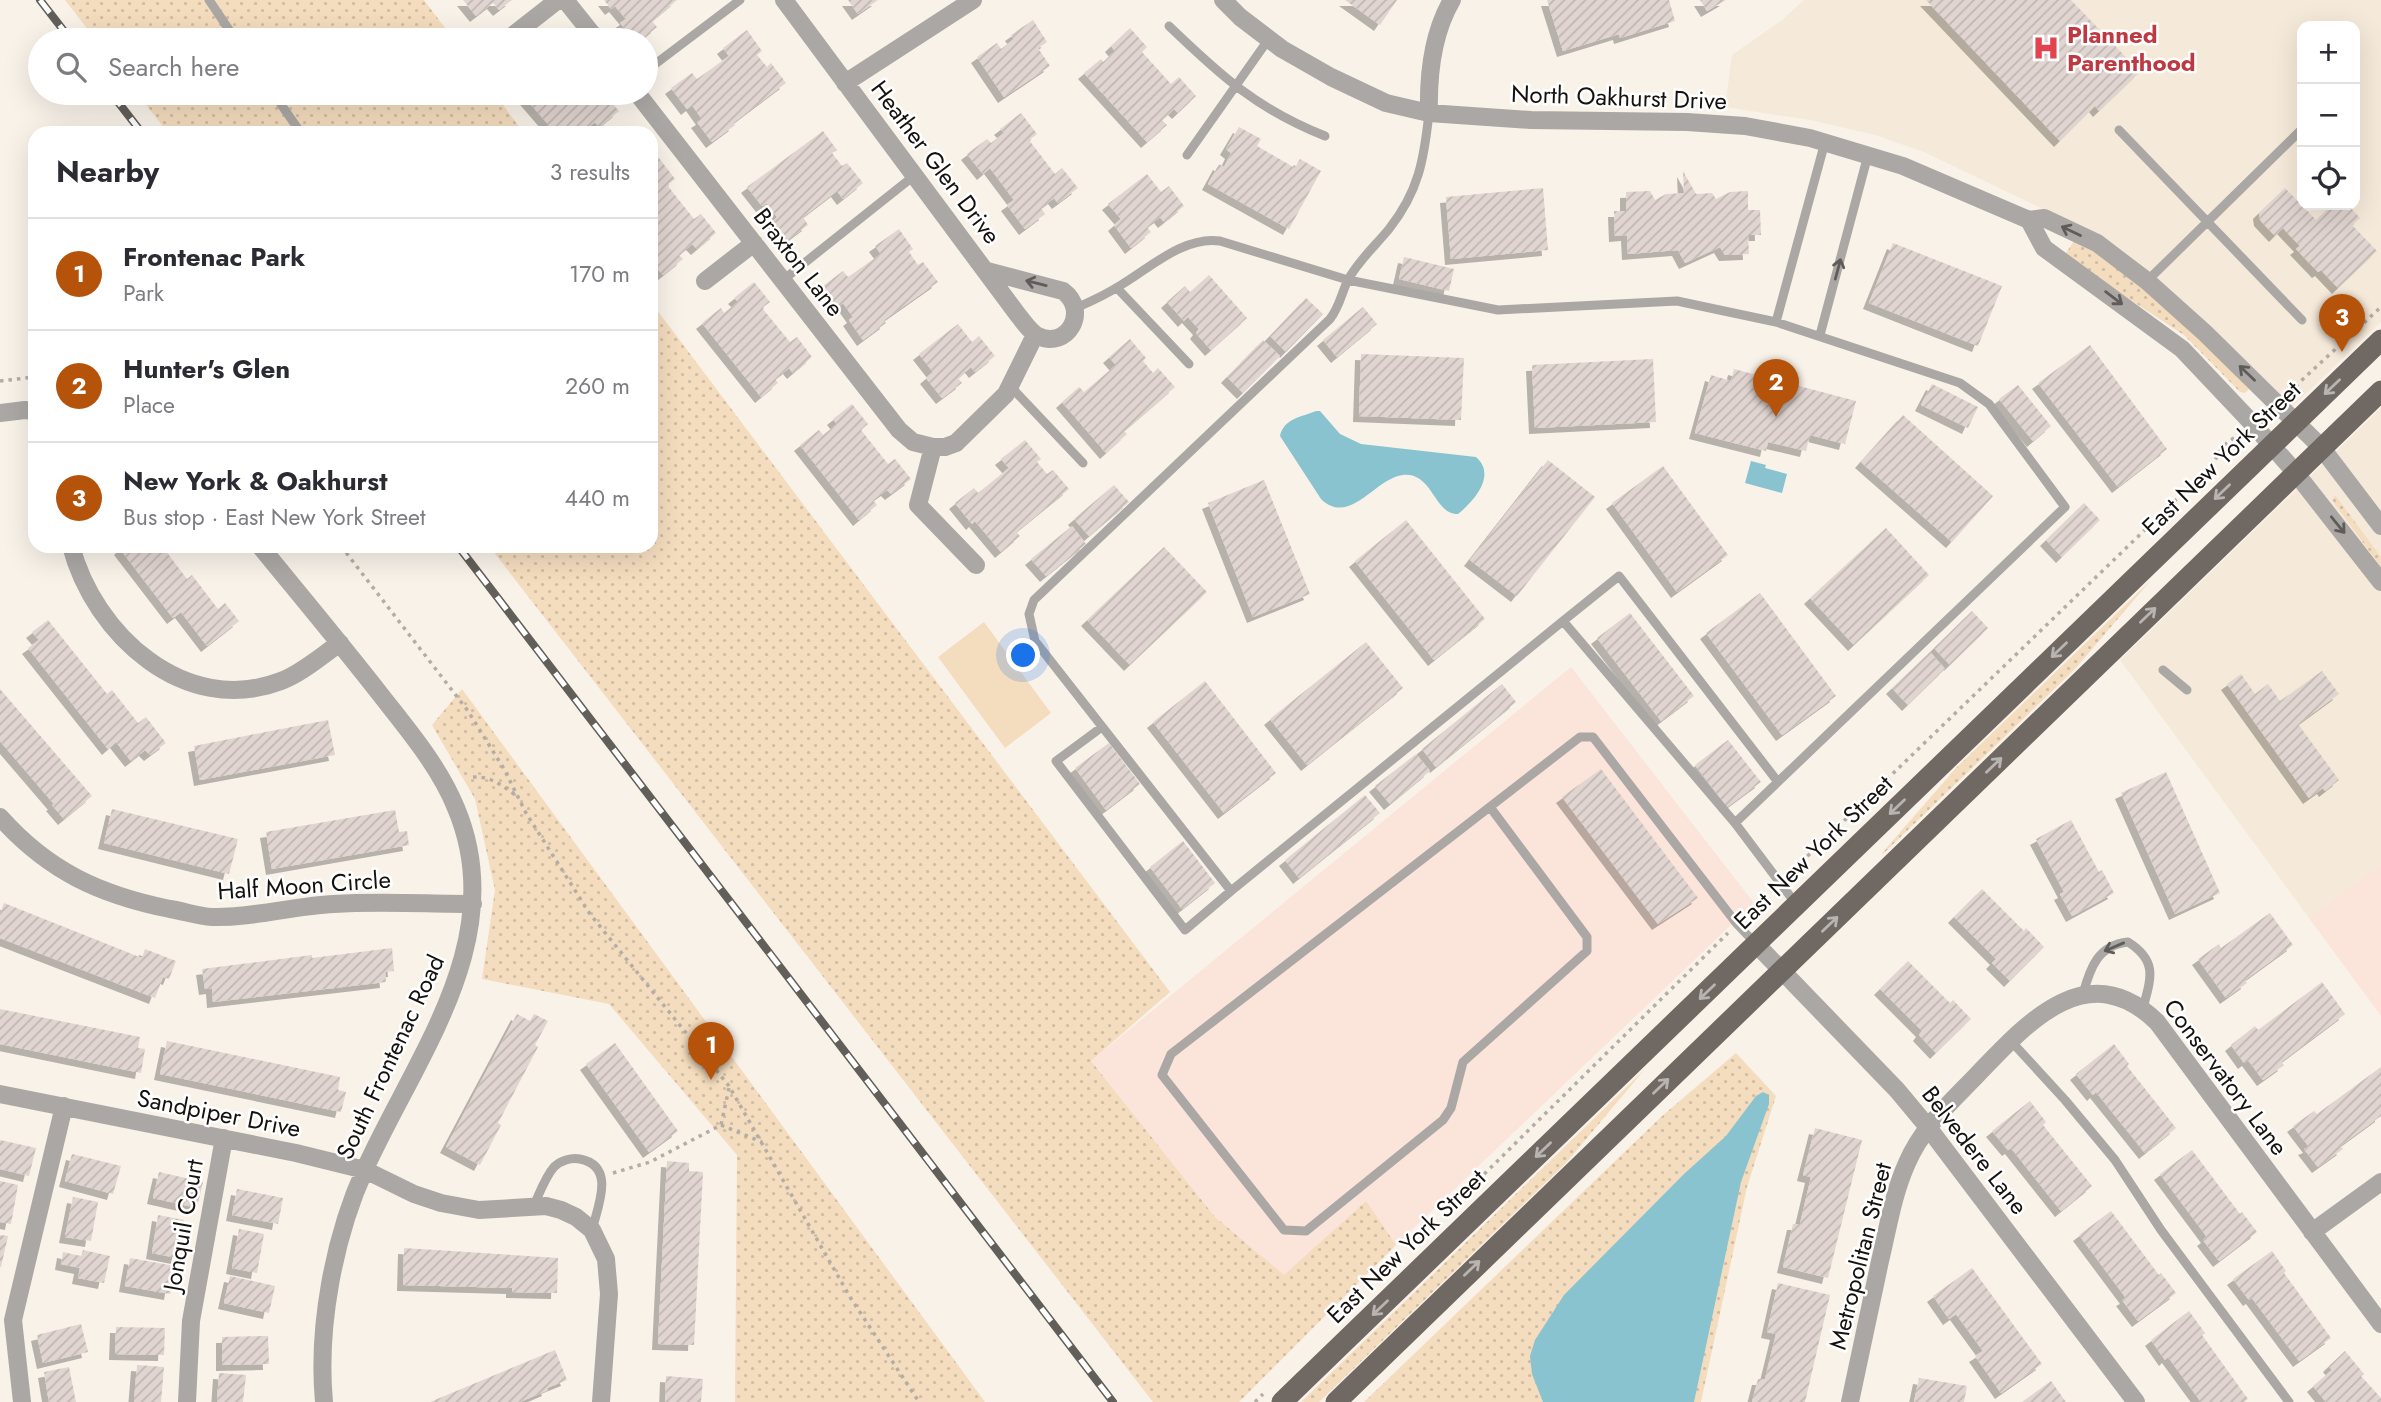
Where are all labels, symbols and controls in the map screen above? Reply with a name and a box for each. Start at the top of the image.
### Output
place label: Planned Parenthood [2067,17,2196,80]
map controls [2297,21,2360,210]
button: + [2297,21,2360,84]
search box [28,28,658,105]
hospital icon: Planned Parenthood [2031,33,2061,63]
icon: search [52,48,90,86]
text: Search here [108,48,240,86]
street label: Heather Glen Drive [863,73,1009,251]
street label: North Oakhurst Drive [1510,76,1728,118]
button: − [2297,84,2360,147]
button: locate [2297,147,2360,210]
text: Nearby [56,150,159,193]
text: 3 results [550,155,630,189]
street label: Braxton Lane [745,200,853,324]
one-way arrow [2061,223,2082,237]
text: Frontenac Park [123,238,305,276]
text: 1 [73,257,85,291]
text: 170 m [569,257,630,291]
one-way arrow [1832,258,1845,281]
text: Park [123,276,164,310]
one-way arrow [1025,276,1048,289]
one-way arrow [2104,290,2123,305]
pin: 3 [2319,294,2365,352]
text: Hunter's Glen [123,350,290,388]
pin: 2 [1753,359,1799,417]
one-way arrow [2239,365,2256,382]
text: 2 [71,369,87,403]
text: 260 m [565,369,630,403]
street label: East New York Street [2134,373,2308,543]
one-way arrow [2323,378,2341,395]
text: Place [123,388,175,422]
text: New York & Oakhurst [123,462,387,500]
text: 3 [72,481,86,515]
text: 440 m [565,481,630,515]
one-way arrow [2214,483,2231,500]
text: Bus stop · East New York Street [123,500,425,534]
one-way arrow [2330,516,2346,534]
one-way arrow [2139,607,2156,624]
your location [1006,638,1040,672]
one-way arrow [2051,642,2068,659]
one-way arrow [1985,757,2002,774]
street label: East New York Street [1726,767,1900,937]
one-way arrow [1888,799,1905,816]
street label: Half Moon Circle [216,861,392,909]
one-way arrow [1821,915,1838,932]
one-way arrow [2104,941,2125,954]
street label: South Frontenac Road [327,949,453,1165]
one-way arrow [1699,983,1716,1000]
street label: Conservatory Lane [2155,991,2297,1163]
pin: 1 [688,1022,734,1080]
one-way arrow [1653,1078,1670,1095]
street label: Belvedere Lane [1914,1078,2036,1222]
street label: Sandpiper Drive [134,1080,304,1146]
one-way arrow [1535,1141,1552,1158]
street label: Jonquil Court [154,1156,212,1296]
street label: Metropolitan Street [1820,1159,1900,1353]
street label: East New York Street [1319,1161,1493,1331]
one-way arrow [1463,1260,1480,1277]
one-way arrow [1372,1299,1389,1316]

